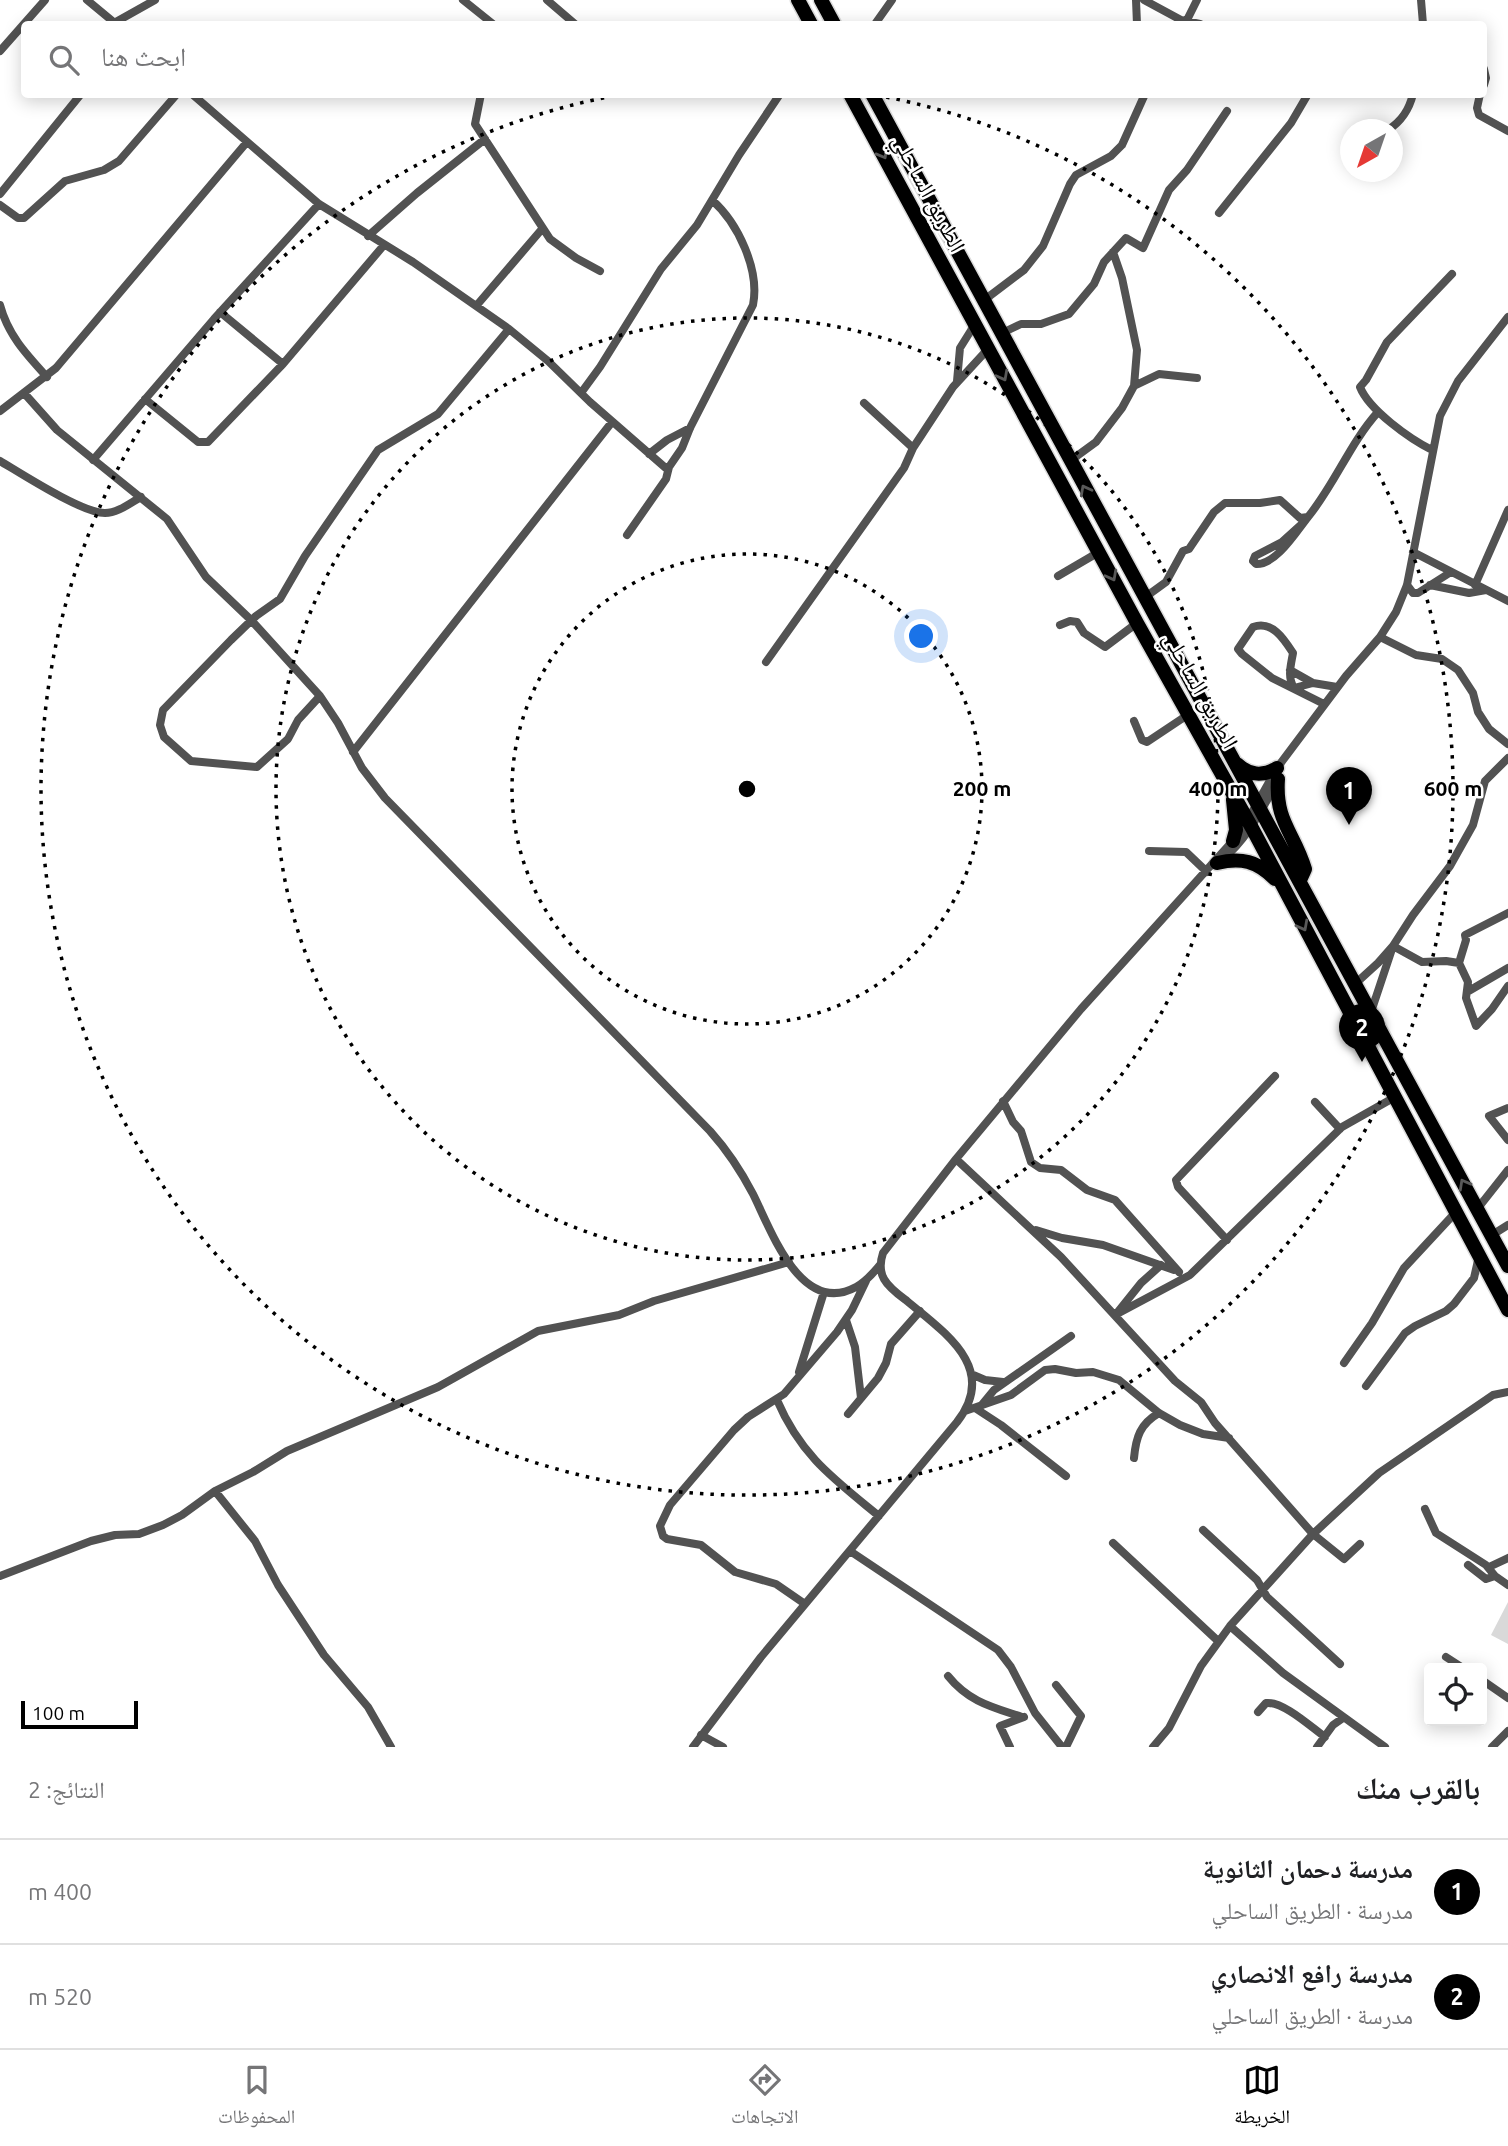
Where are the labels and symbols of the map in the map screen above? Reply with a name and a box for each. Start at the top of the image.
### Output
north arrow [1340,119,1403,182]
street label: الطريق الساحلي [882,130,971,259]
one-way arrow [875,147,888,160]
one-way arrow [995,369,1008,381]
one-way arrow [1080,484,1093,497]
one-way arrow [1103,569,1117,581]
your location [904,619,938,653]
street label: الطريق الساحلي [1153,627,1244,756]
pin: 1 [1326,767,1372,825]
text: 200 m [953,776,1011,800]
text: 400 m [1189,776,1247,800]
text: 600 m [1424,776,1482,800]
centre of rings [735,777,759,801]
one-way arrow [1295,918,1309,931]
pin: 2 [1339,1004,1385,1062]
one-way arrow [1459,1179,1472,1191]
scale bar [21,1698,138,1730]

